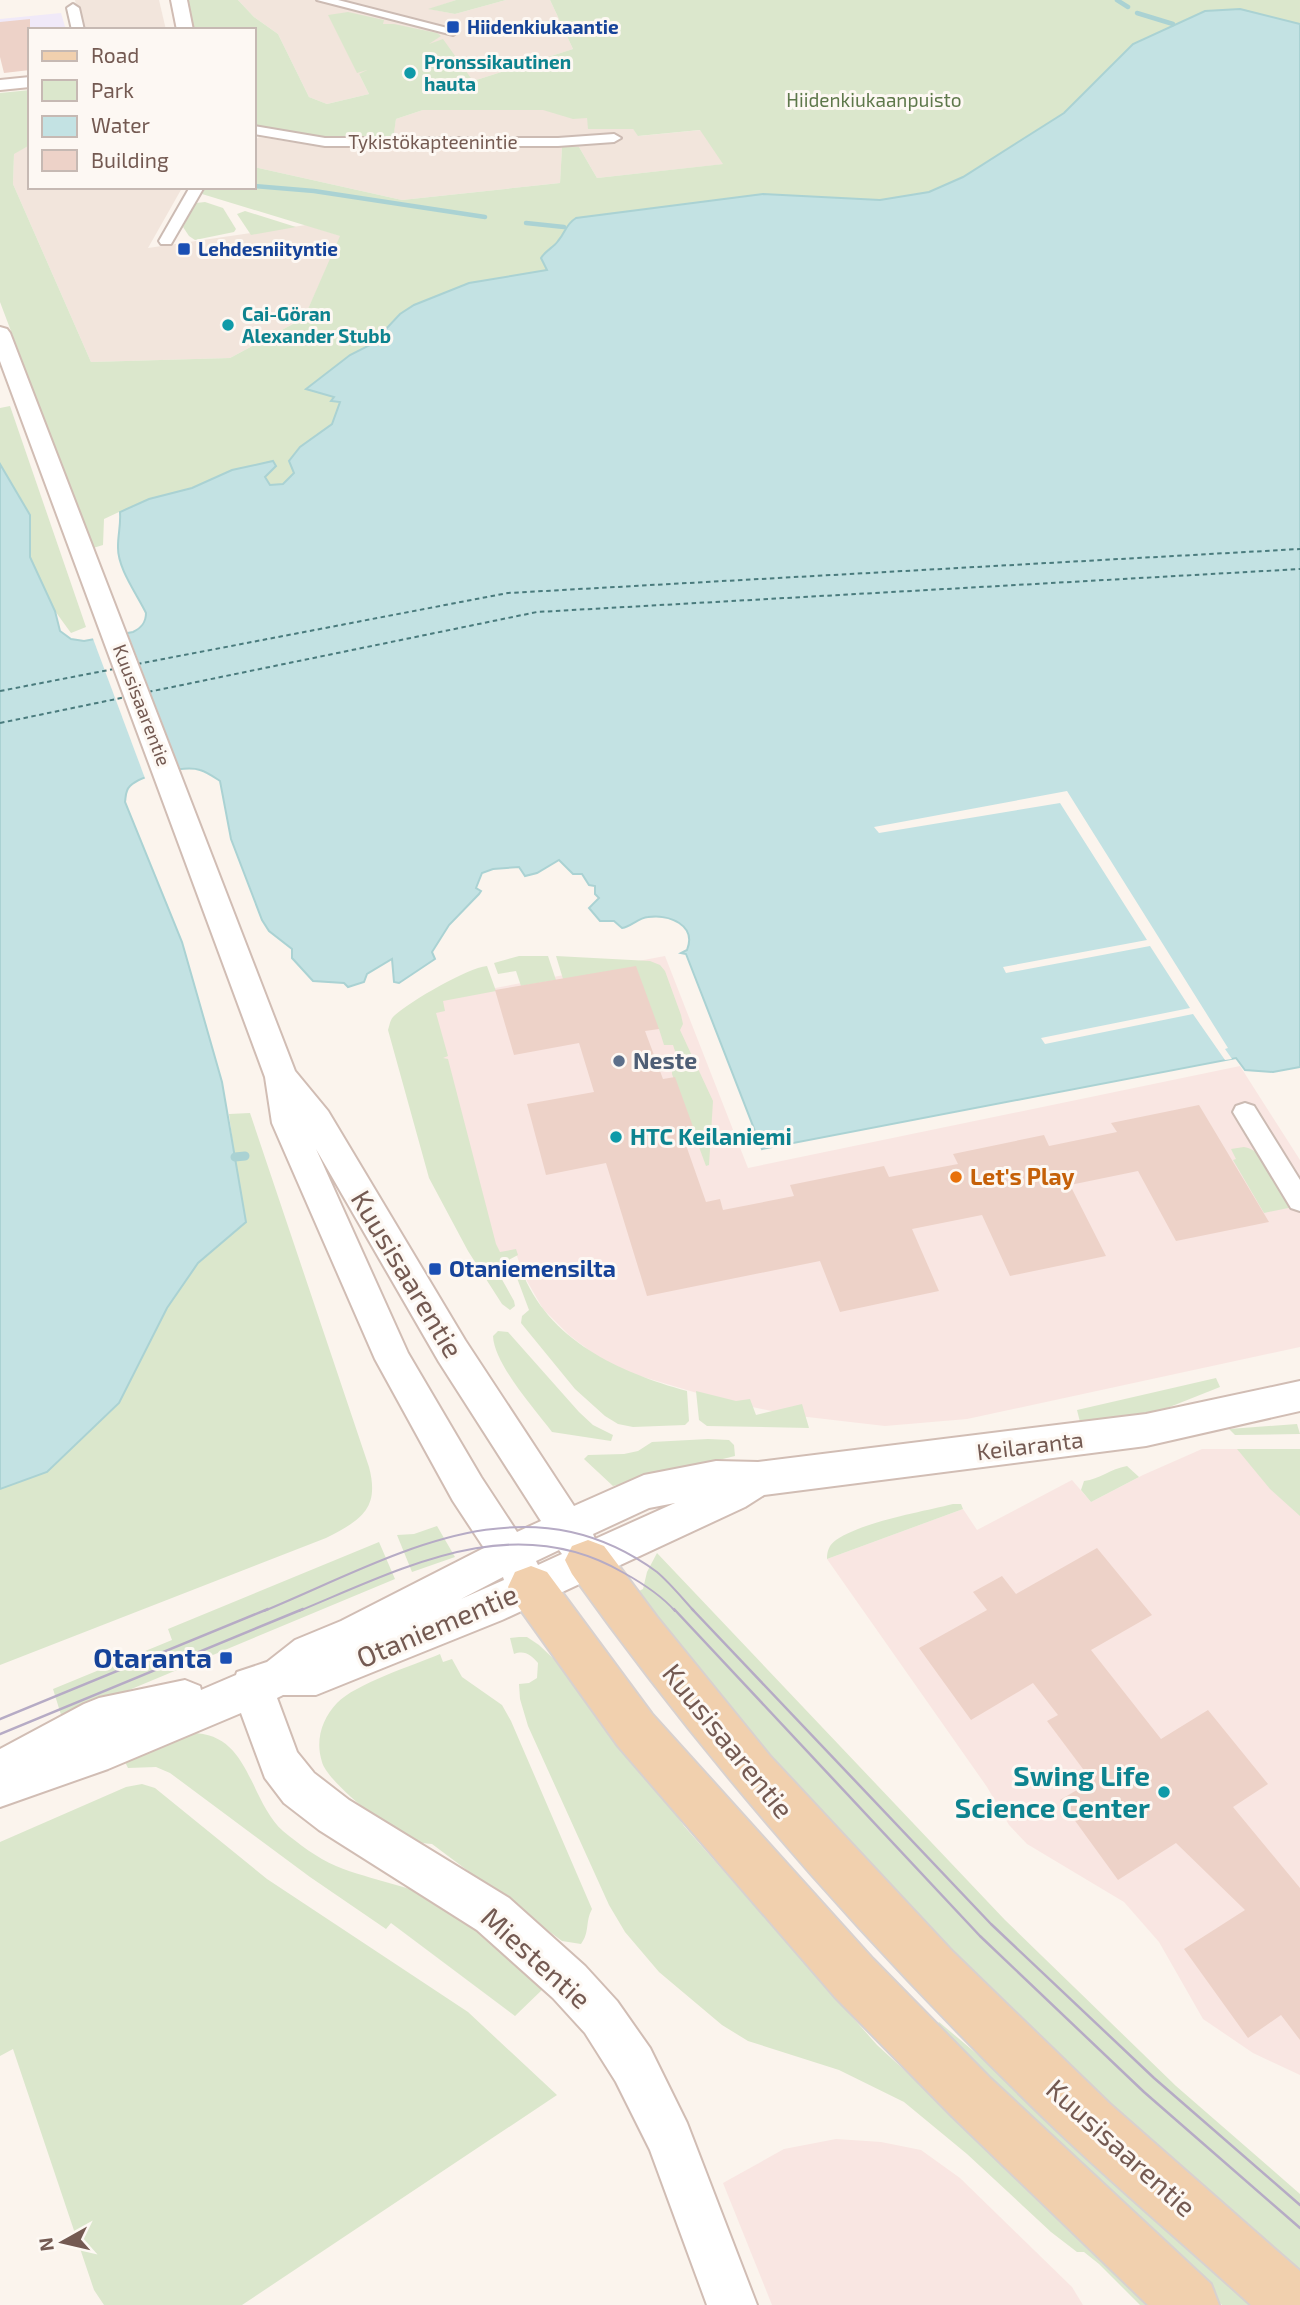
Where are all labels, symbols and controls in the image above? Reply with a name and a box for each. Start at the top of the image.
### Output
place label: Hiidenkiukaantie [467,15,619,38]
marker: Hiidenkiukaantie [445,19,461,35]
legend [28,28,256,189]
text: Road [91,42,139,67]
place label: Pronssikautinen hauta [424,50,571,95]
marker: Pronssikautinen hauta [402,65,418,81]
text: Park [91,77,134,102]
park label: Hiidenkiukaanpuisto [786,88,962,111]
text: Water [91,112,150,137]
street label: Tykistökapteenintie [348,130,518,153]
text: Building [91,147,169,172]
place label: Lehdesniityntie [198,237,338,261]
marker: Lehdesniityntie [176,241,192,257]
place label: Cai-Göran Alexander Stubb [242,302,391,347]
marker: Cai-Göran Alexander Stubb [220,317,236,333]
street label: Kuusisaarentie [109,641,176,769]
place label: Neste [633,1046,697,1074]
marker: Neste [611,1053,627,1069]
place label: HTC Keilaniemi [630,1122,792,1150]
marker: HTC Keilaniemi [608,1129,624,1145]
place label: Let's Play [970,1162,1075,1190]
marker: Let's Play [948,1169,964,1185]
street label: Kuusisaarentie [345,1184,471,1363]
place label: Otaniemensilta [449,1254,616,1282]
marker: Otaniemensilta [427,1261,443,1277]
street label: Keilaranta [975,1425,1085,1465]
street label: Otaniementie [351,1576,522,1674]
place label: Otaranta [93,1640,212,1674]
marker: Otaranta [218,1650,234,1666]
street label: Kuusisaarentie [656,1656,802,1825]
place label: Swing Life Science Center [955,1758,1150,1824]
marker: Swing Life Science Center [1156,1784,1172,1800]
street label: Miestentie [475,1899,598,2015]
street label: Kuusisaarentie [1040,2071,1203,2223]
north arrow [28,2207,98,2277]
text: N [33,2236,58,2253]

